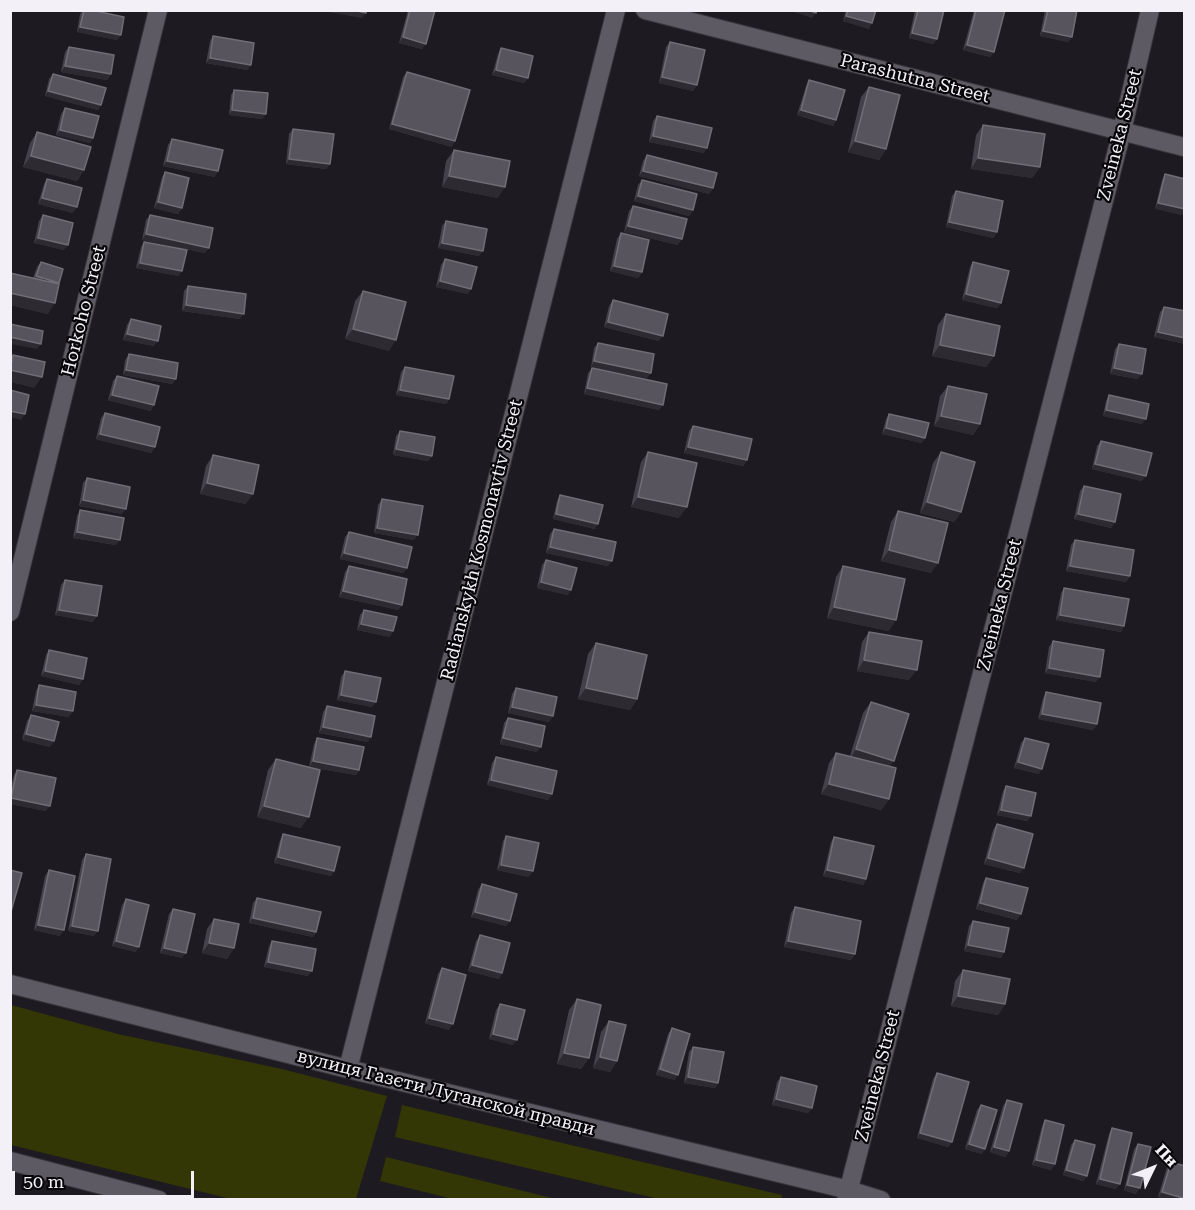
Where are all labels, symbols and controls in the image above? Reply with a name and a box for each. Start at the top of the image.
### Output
street label: Parashutna Street [838,50,992,108]
street label: Zveineka Street [1093,67,1147,203]
street label: Horkoho Street [57,243,111,379]
street label: Radianskykh Kosmonavtiv Street [437,397,527,683]
street label: Zveineka Street [973,537,1027,673]
street label: Zveineka Street [851,1008,905,1144]
street label: вулиця Газєти Луганской правди [295,1046,597,1140]
north arrow [1123,1138,1183,1198]
text: Пн [1151,1140,1182,1171]
scale bar [15,1159,196,1197]
text: 50 m [23,1171,64,1192]

